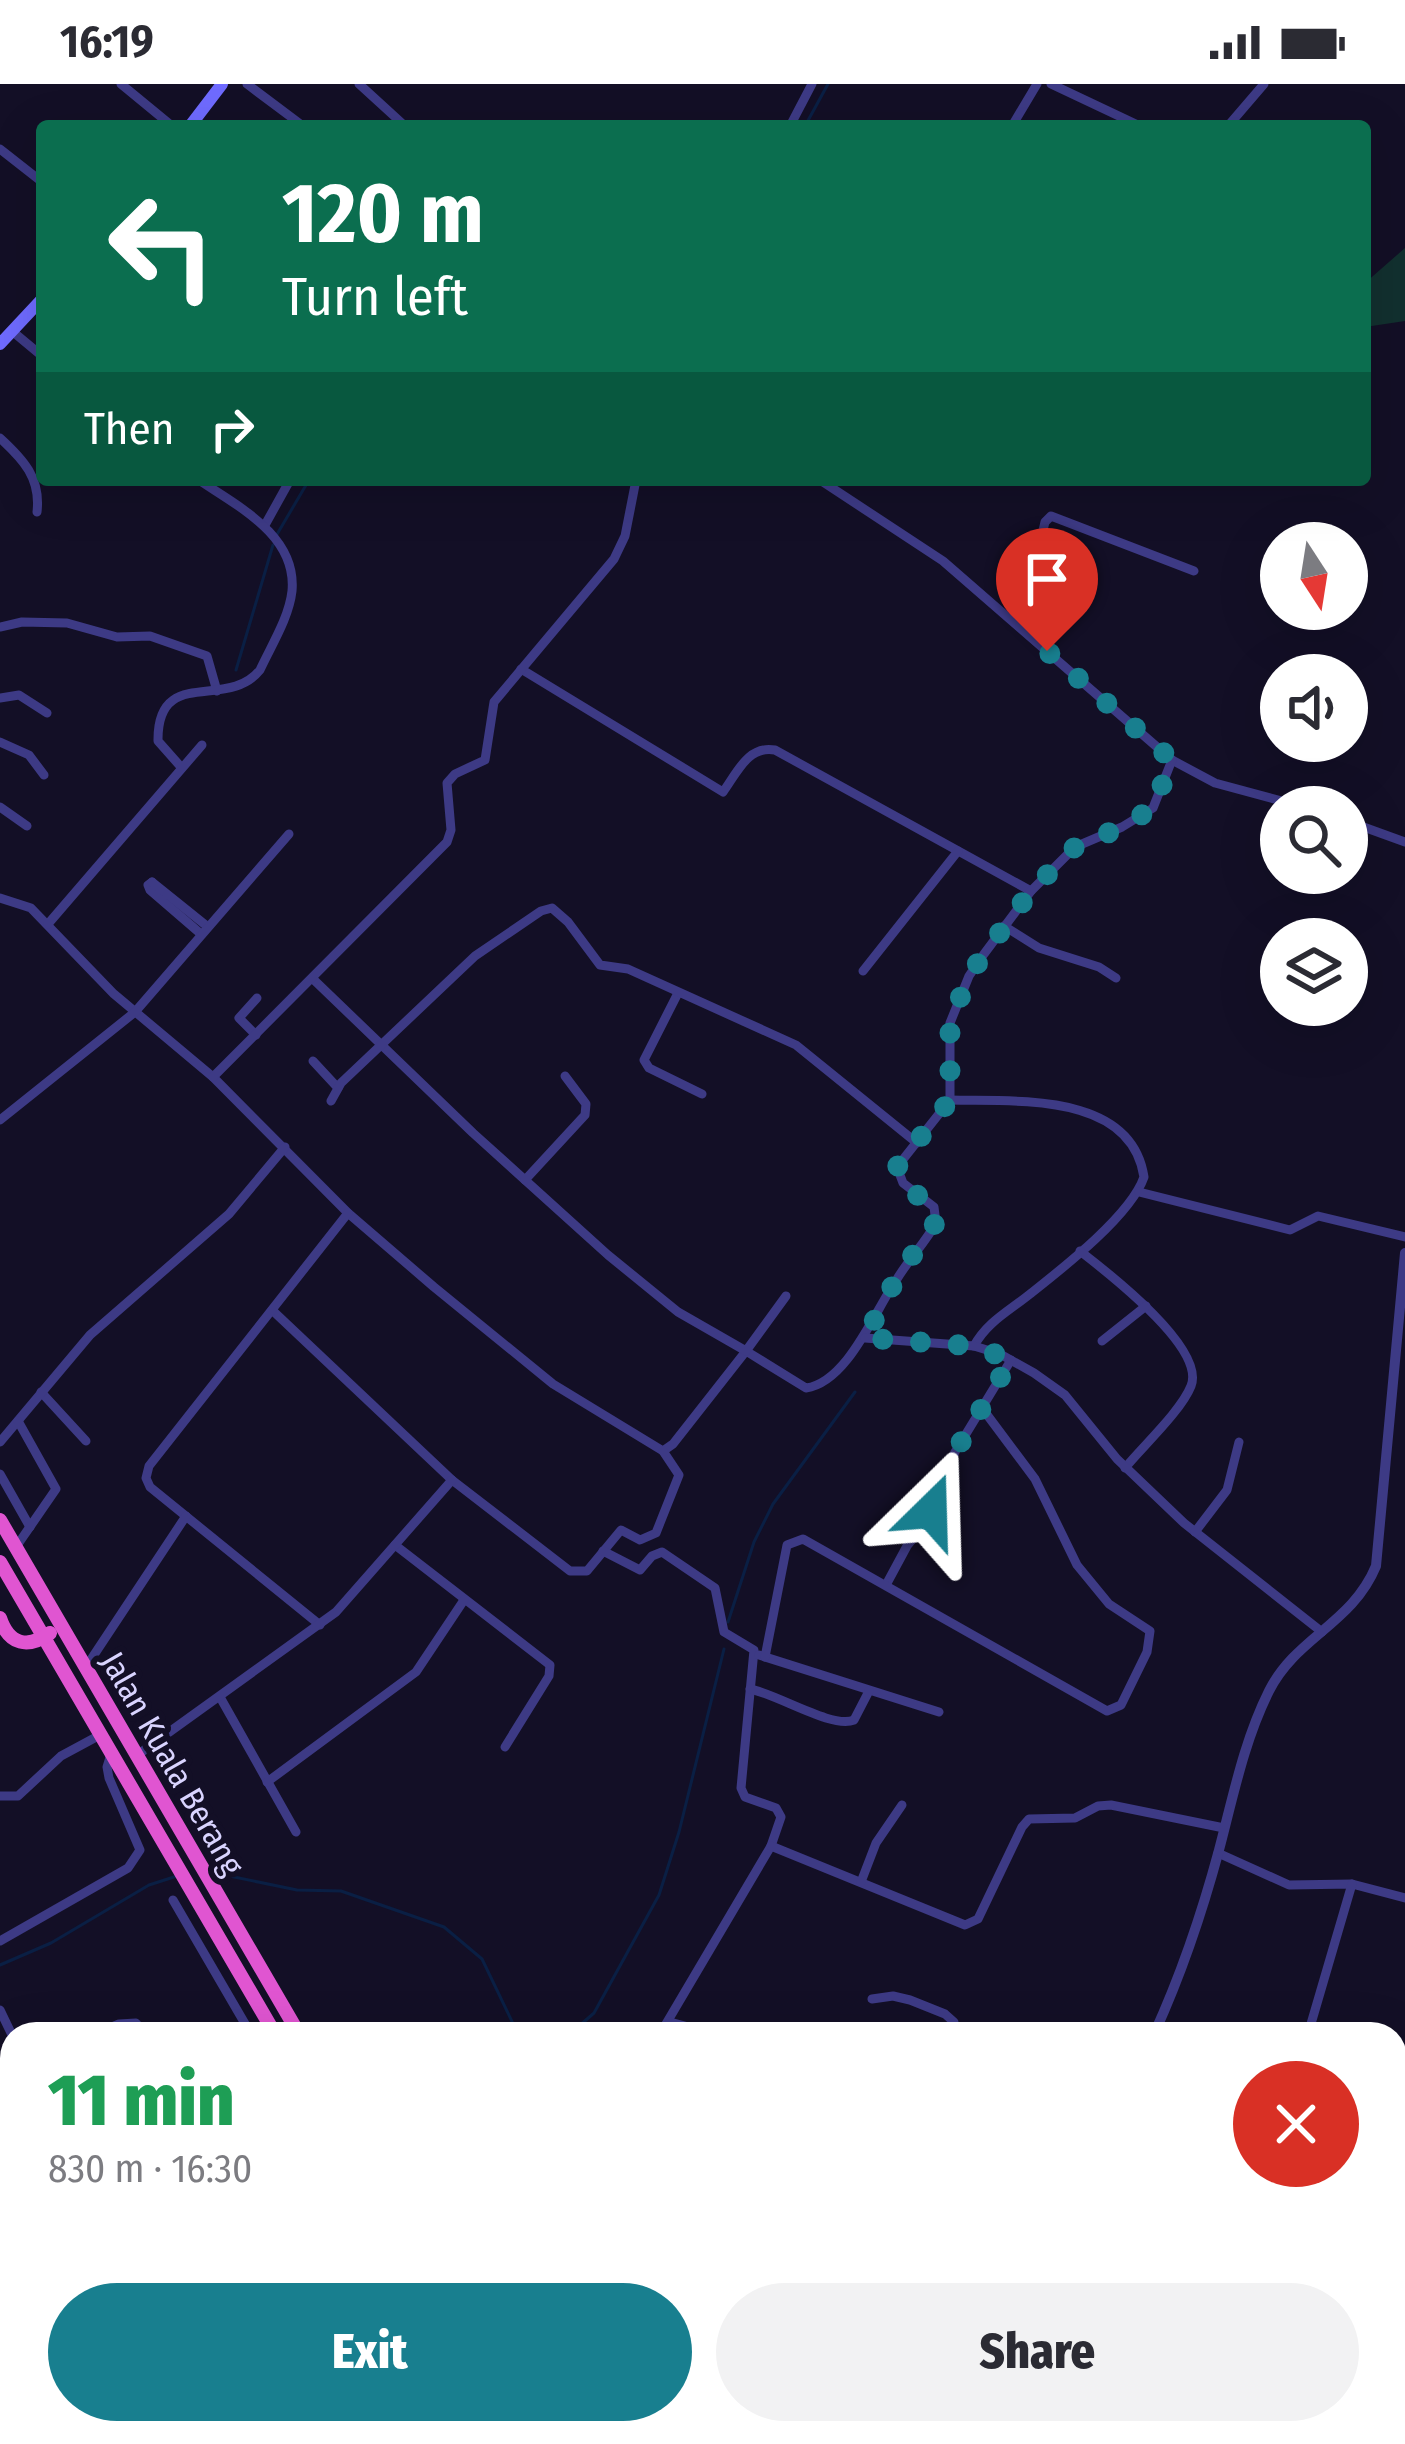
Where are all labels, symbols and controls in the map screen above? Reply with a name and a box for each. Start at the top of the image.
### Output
text: 16:19 [60,15,154,69]
text: 120 m [282,163,484,264]
icon: left [84,168,240,324]
text: Turn left [282,265,468,329]
icon: right [199,396,265,462]
text: Then [84,402,175,456]
north arrow [1260,522,1368,630]
map controls [1260,522,1368,1026]
pin [996,528,1098,651]
icon: arrive [1014,546,1080,612]
button: sound [1260,654,1368,762]
button: search [1260,786,1368,894]
button: layers [1260,918,1368,1026]
position arrow [868,1448,994,1574]
street label: Jalan Kuala Berang [92,1645,253,1883]
text: 11 min [48,2058,234,2144]
button: close [1233,2061,1359,2187]
text: 830 m · 16:30 [48,2146,252,2192]
button: Exit [48,2283,692,2421]
button: Share [716,2283,1359,2421]

